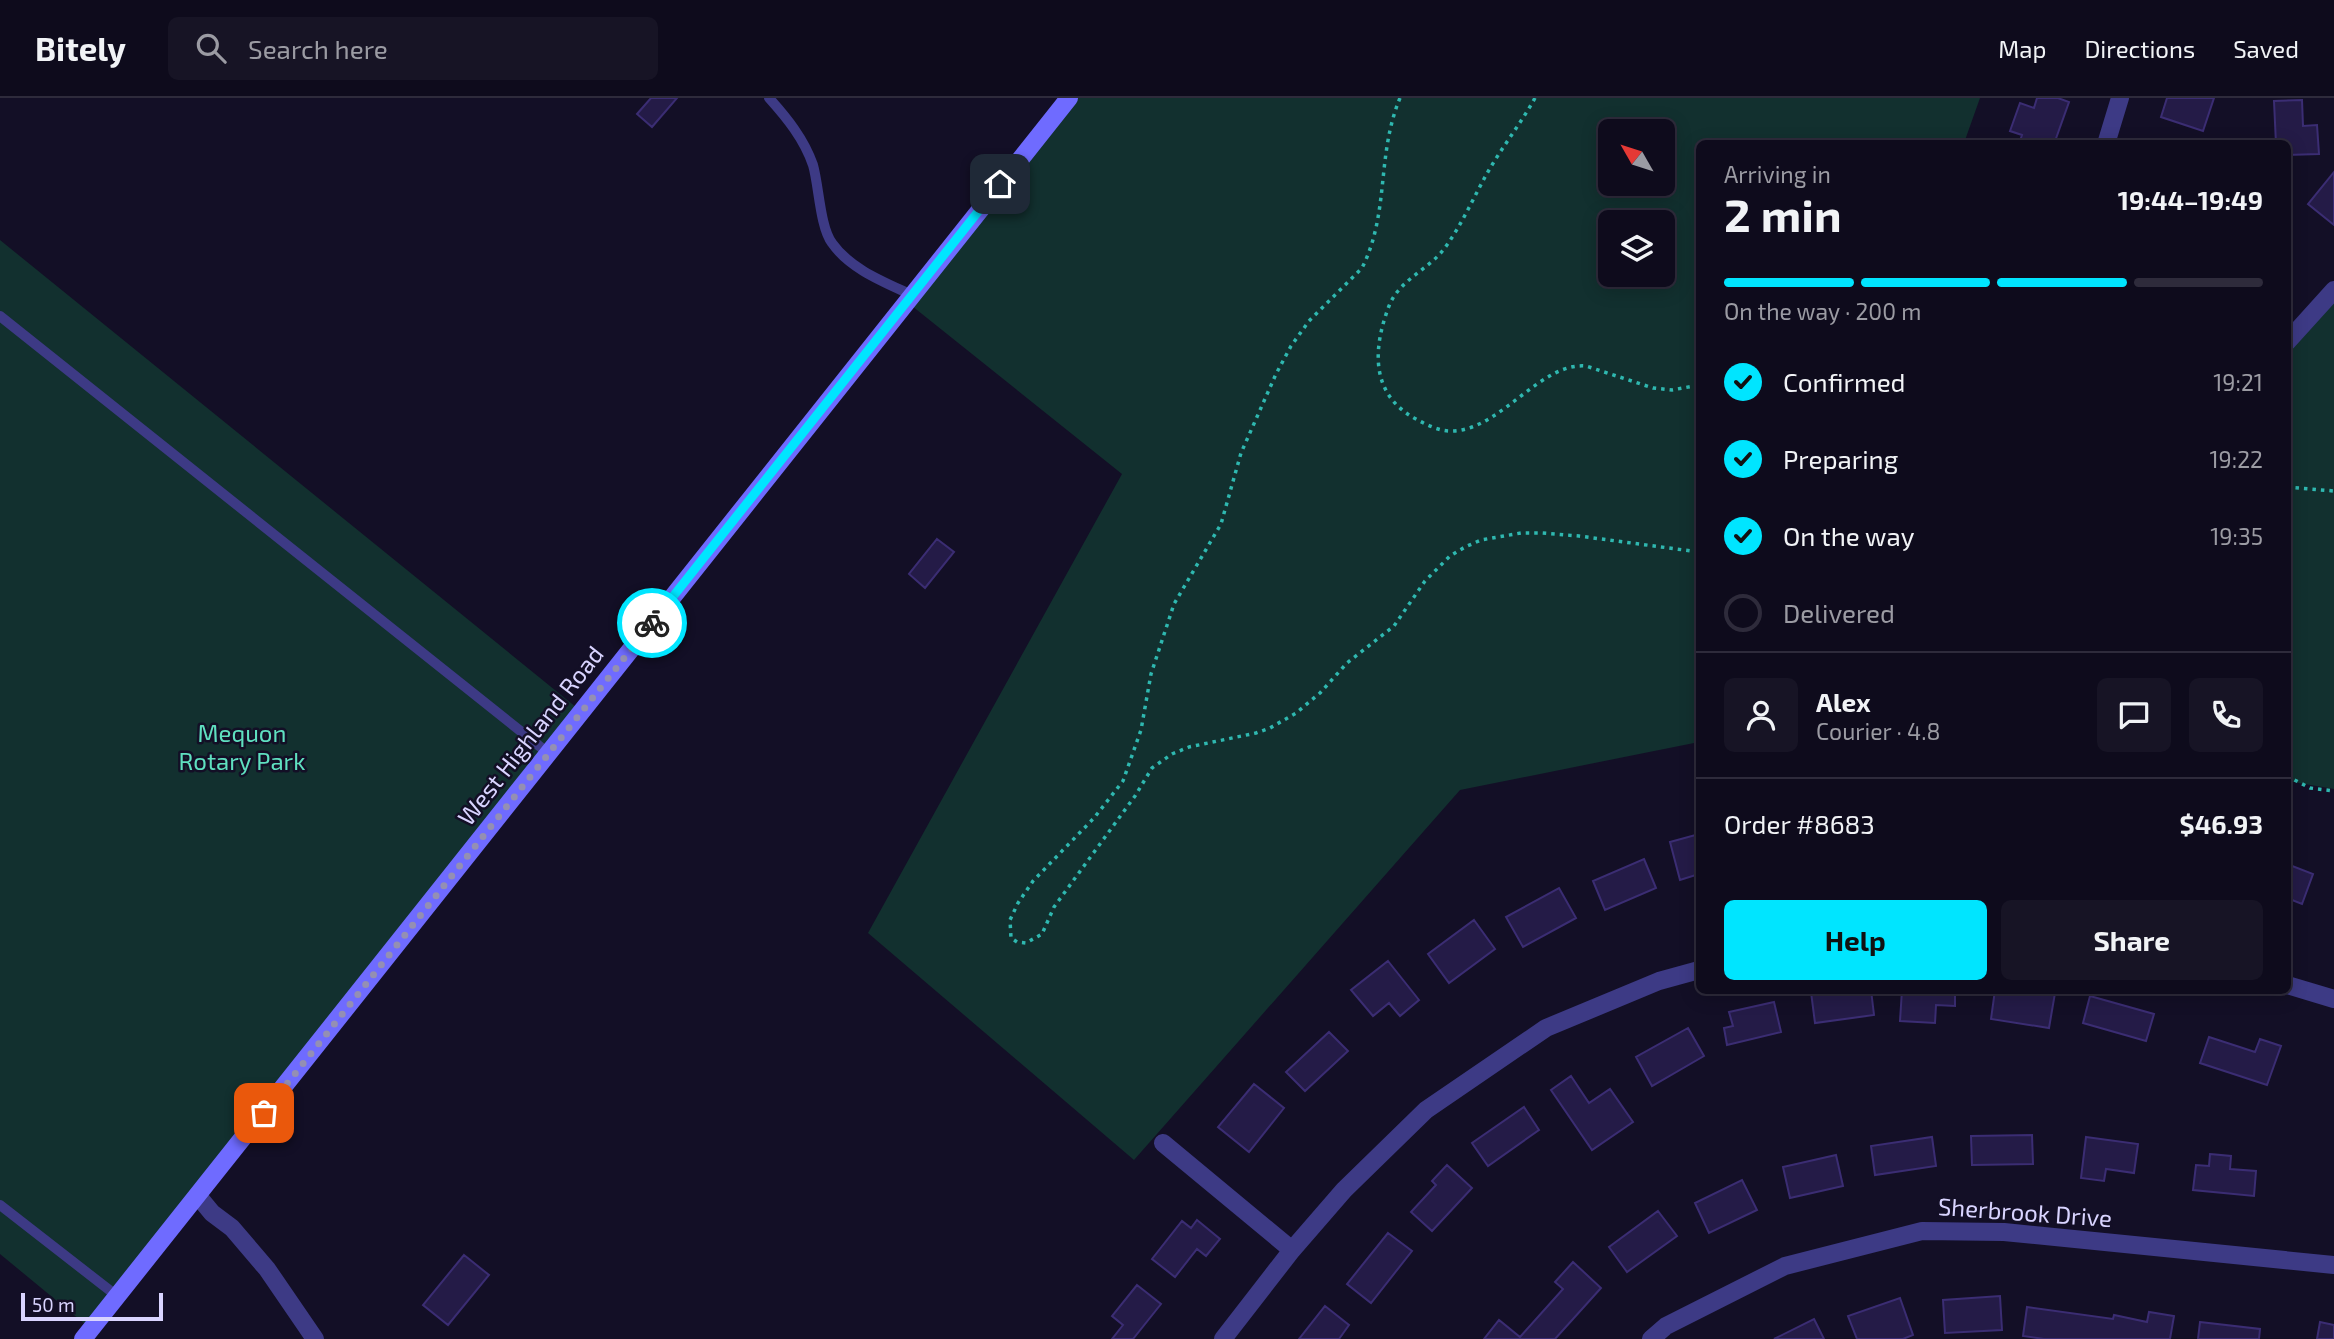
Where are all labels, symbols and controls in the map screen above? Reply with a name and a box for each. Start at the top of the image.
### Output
search box [168,17,658,80]
text: Bitely [35,28,126,68]
icon: search [192,29,230,67]
text: Search here [248,33,388,64]
text: Map [1998,34,2046,63]
text: Directions [2084,34,2195,63]
text: Saved [2233,34,2299,63]
north arrow [1598,119,1675,196]
map controls [1598,119,1675,287]
pin [970,154,1030,214]
text: Arriving in [1724,160,1831,188]
icon: home [981,165,1019,203]
text: 19:44–19:49 [2118,184,2263,215]
text: 2 min [1724,186,1842,241]
button: layers [1598,210,1675,287]
text: On the way · 200 m [1724,297,1921,325]
icon: check [1724,363,1762,401]
text: Confirmed [1783,366,1906,397]
text: 19:21 [2213,368,2263,396]
icon: check [1724,440,1762,478]
text: Preparing [1783,443,1898,474]
text: 19:22 [2209,445,2263,473]
icon: check [1724,517,1762,555]
text: On the way [1783,520,1914,551]
text: 19:35 [2210,522,2263,550]
courier [617,588,687,658]
text: Delivered [1783,597,1895,628]
icon: bike [633,604,671,642]
street label: West Highland Road [451,640,609,831]
button: person [1724,678,1798,752]
button: chat [2097,678,2171,752]
button: phone [2189,678,2263,752]
text: Alex [1816,686,1871,717]
text: Courier · 4.8 [1816,717,1940,745]
park label: Mequon Rotary Park [179,718,305,775]
text: Order #8683 [1724,808,1875,839]
text: $46.93 [2180,808,2263,839]
button: Help [1724,900,1987,980]
button: Share [2001,900,2263,980]
pin [234,1083,294,1143]
icon: bag [245,1094,283,1132]
street label: Sherbrook Drive [1937,1191,2113,1232]
scale bar [21,1290,163,1322]
text: 50 m [32,1293,75,1316]

